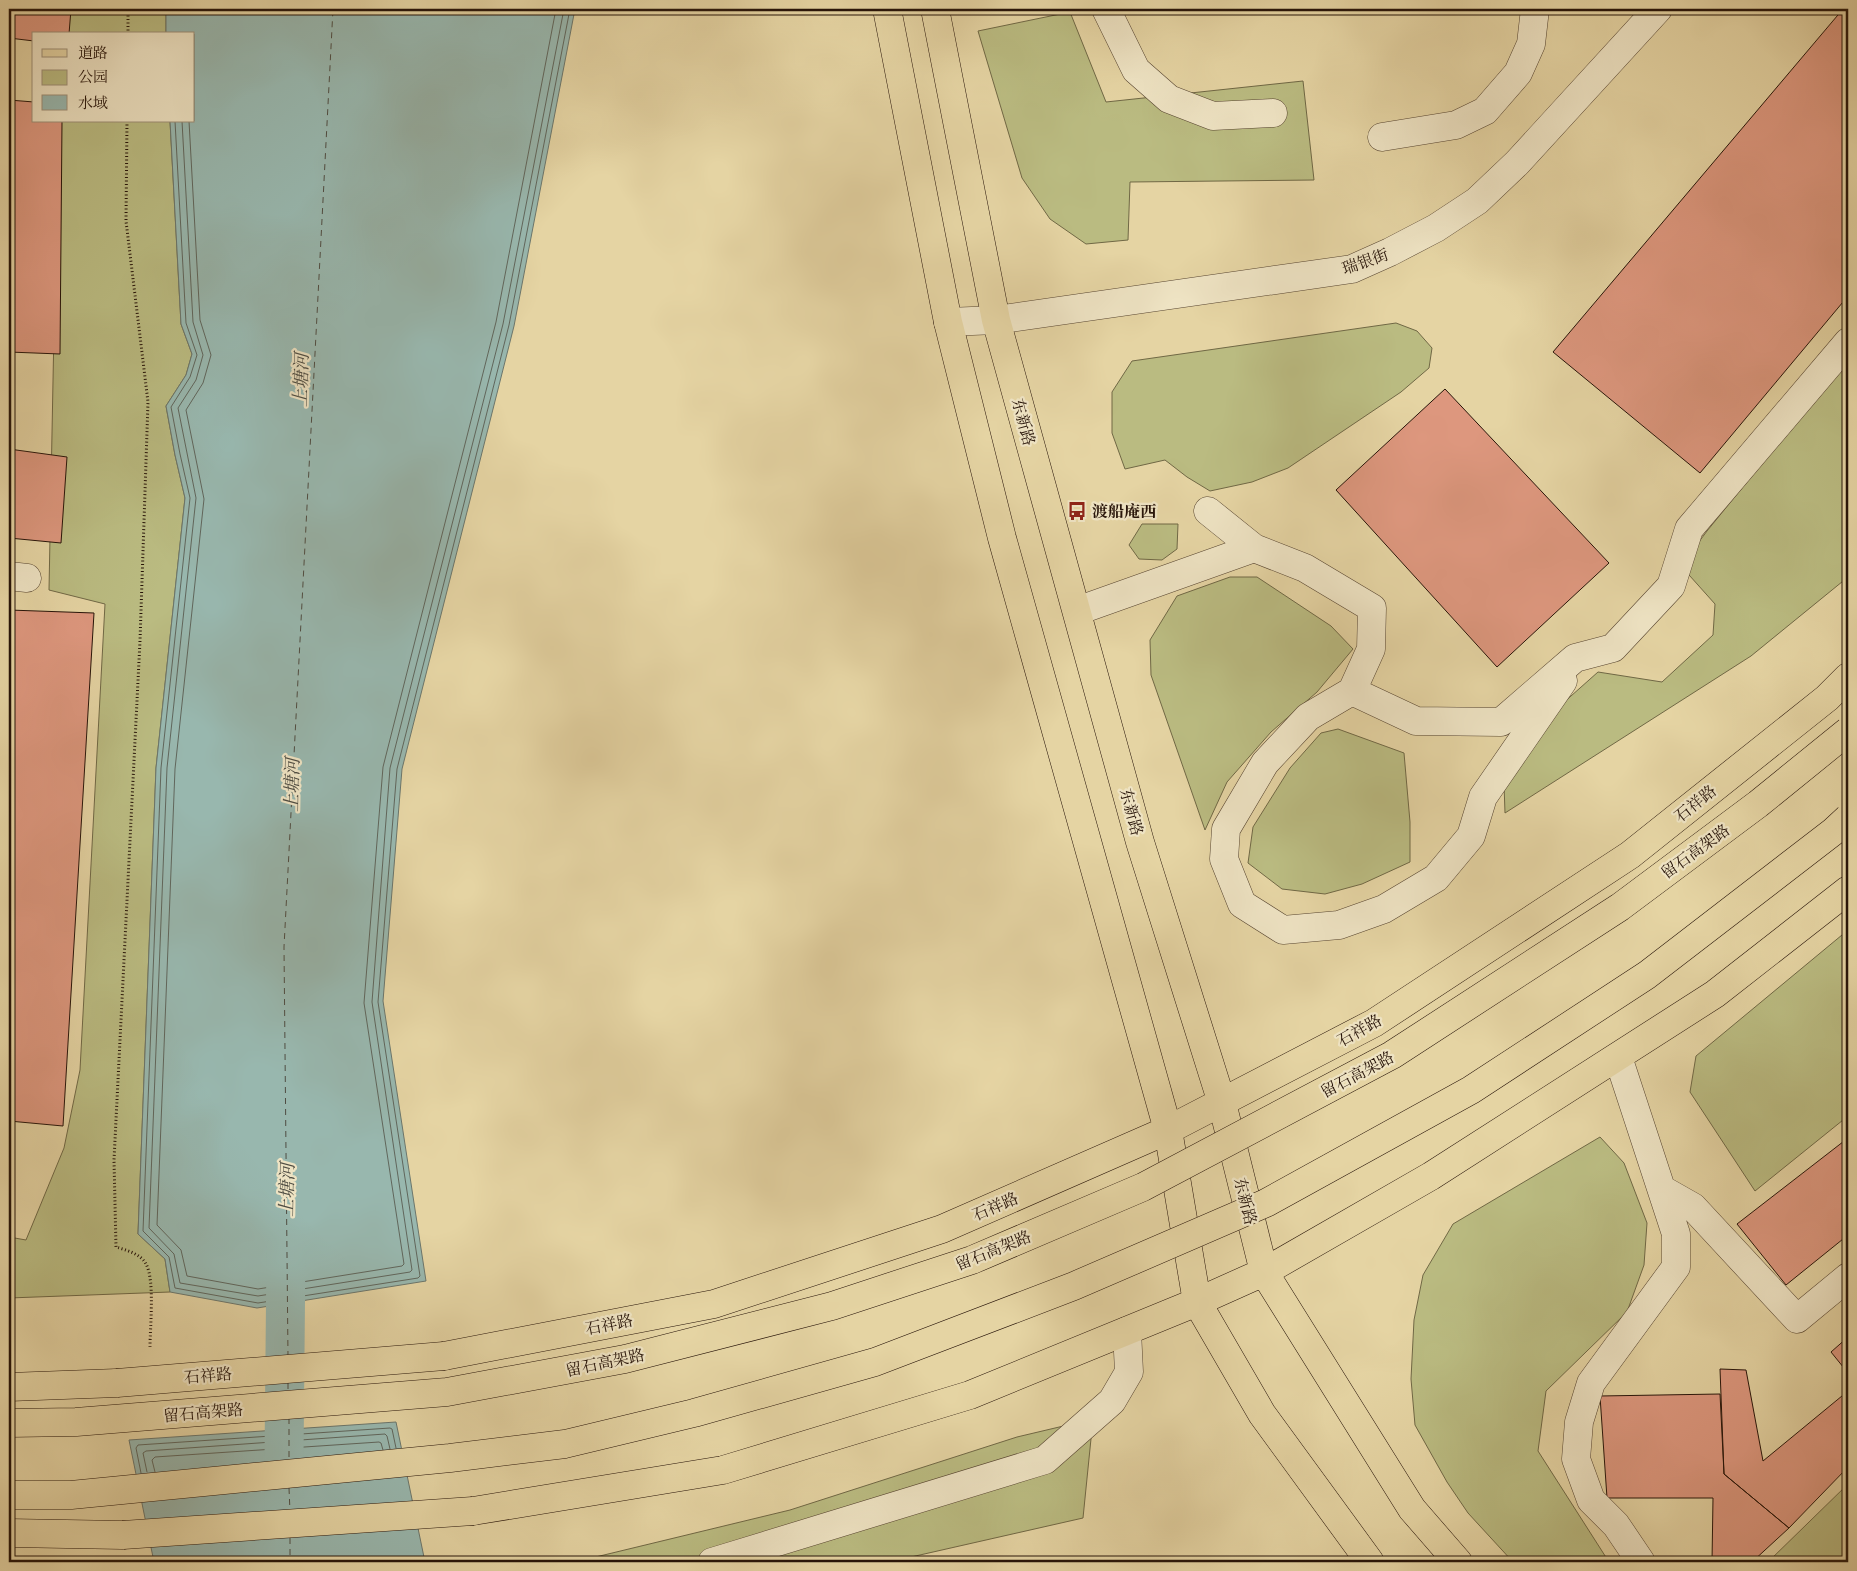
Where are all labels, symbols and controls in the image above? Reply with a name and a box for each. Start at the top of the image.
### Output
legend [32,32,195,122]
text: 道路 [78,44,108,63]
text: 公园 [78,68,108,87]
text: 水域 [78,94,108,113]
street label: 瑞银街 [1339,245,1391,279]
water label: 上塘河 [289,350,314,407]
street label: 东新路 [1007,396,1039,448]
bus stop icon: 渡船庵西 [1066,500,1088,522]
place label: 渡船庵西 [1092,502,1157,522]
water label: 上塘河 [281,755,305,812]
street label: 石祥路 [1671,781,1721,827]
street label: 东新路 [1115,786,1147,838]
street label: 留石高架路 [1657,820,1734,883]
street label: 石祥路 [1334,1010,1385,1051]
street label: 留石高架路 [1317,1047,1397,1102]
water label: 上塘河 [276,1160,300,1217]
street label: 东新路 [1230,1176,1261,1227]
street label: 石祥路 [969,1188,1021,1226]
street label: 留石高架路 [953,1227,1034,1275]
street label: 石祥路 [584,1311,635,1339]
street label: 留石高架路 [564,1345,646,1381]
street label: 石祥路 [183,1364,233,1388]
street label: 留石高架路 [162,1400,244,1426]

